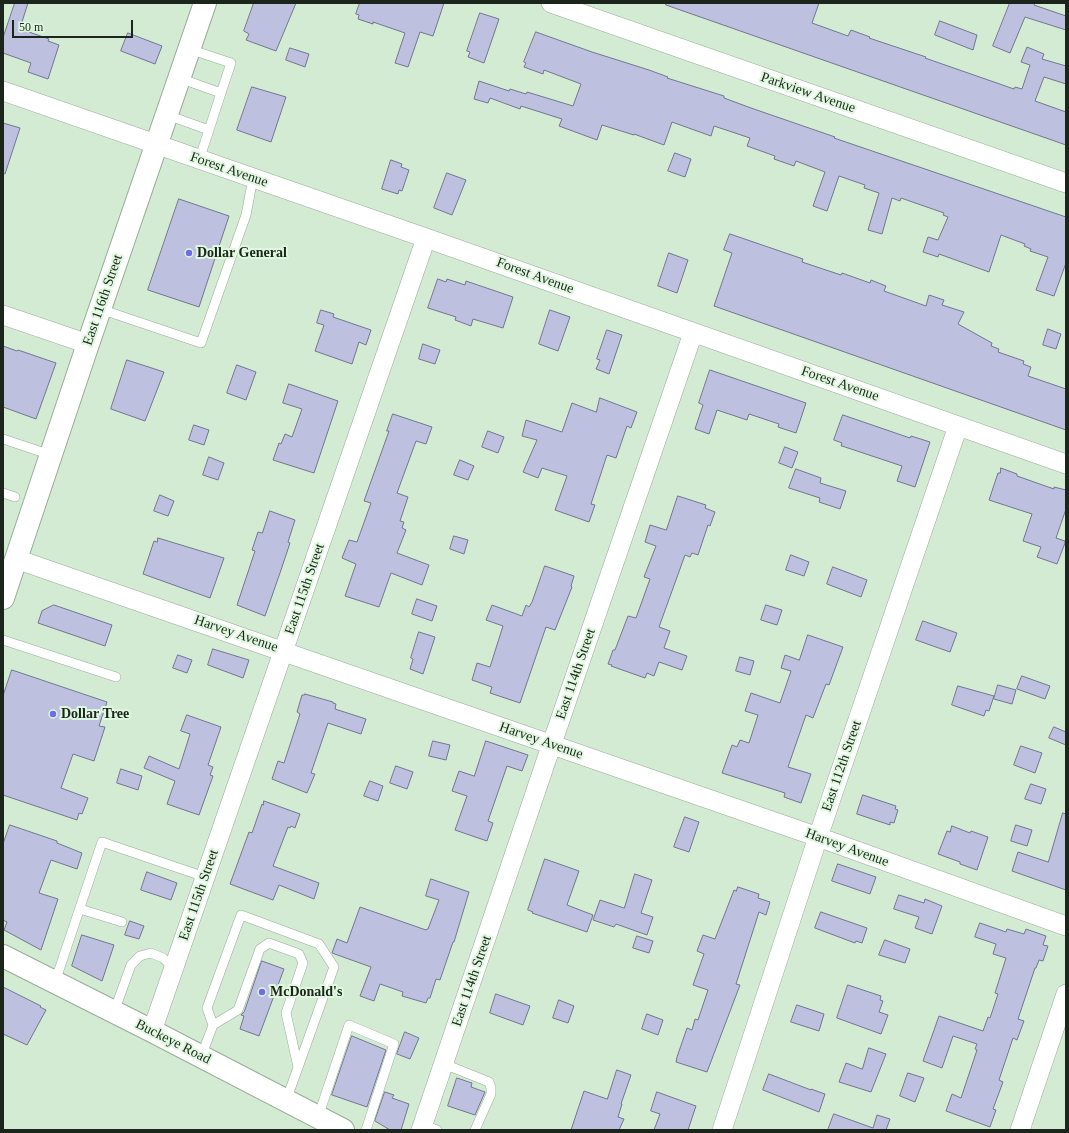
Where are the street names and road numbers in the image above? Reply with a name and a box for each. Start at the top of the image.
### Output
street label: Parkview Avenue [759,69,857,117]
street label: Forest Avenue [188,149,270,191]
street label: East 116th Street [80,252,126,348]
street label: Forest Avenue [494,254,576,298]
street label: Forest Avenue [799,363,881,405]
street label: East 115th Street [282,541,328,637]
street label: Harvey Avenue [192,612,280,656]
street label: East 114th Street [553,626,599,722]
street label: East 112th Street [819,718,865,814]
street label: Harvey Avenue [497,719,585,763]
street label: Harvey Avenue [803,825,891,871]
street label: East 115th Street [176,847,222,943]
street label: East 114th Street [449,933,495,1029]
street label: Buckeye Road [133,1016,213,1068]

